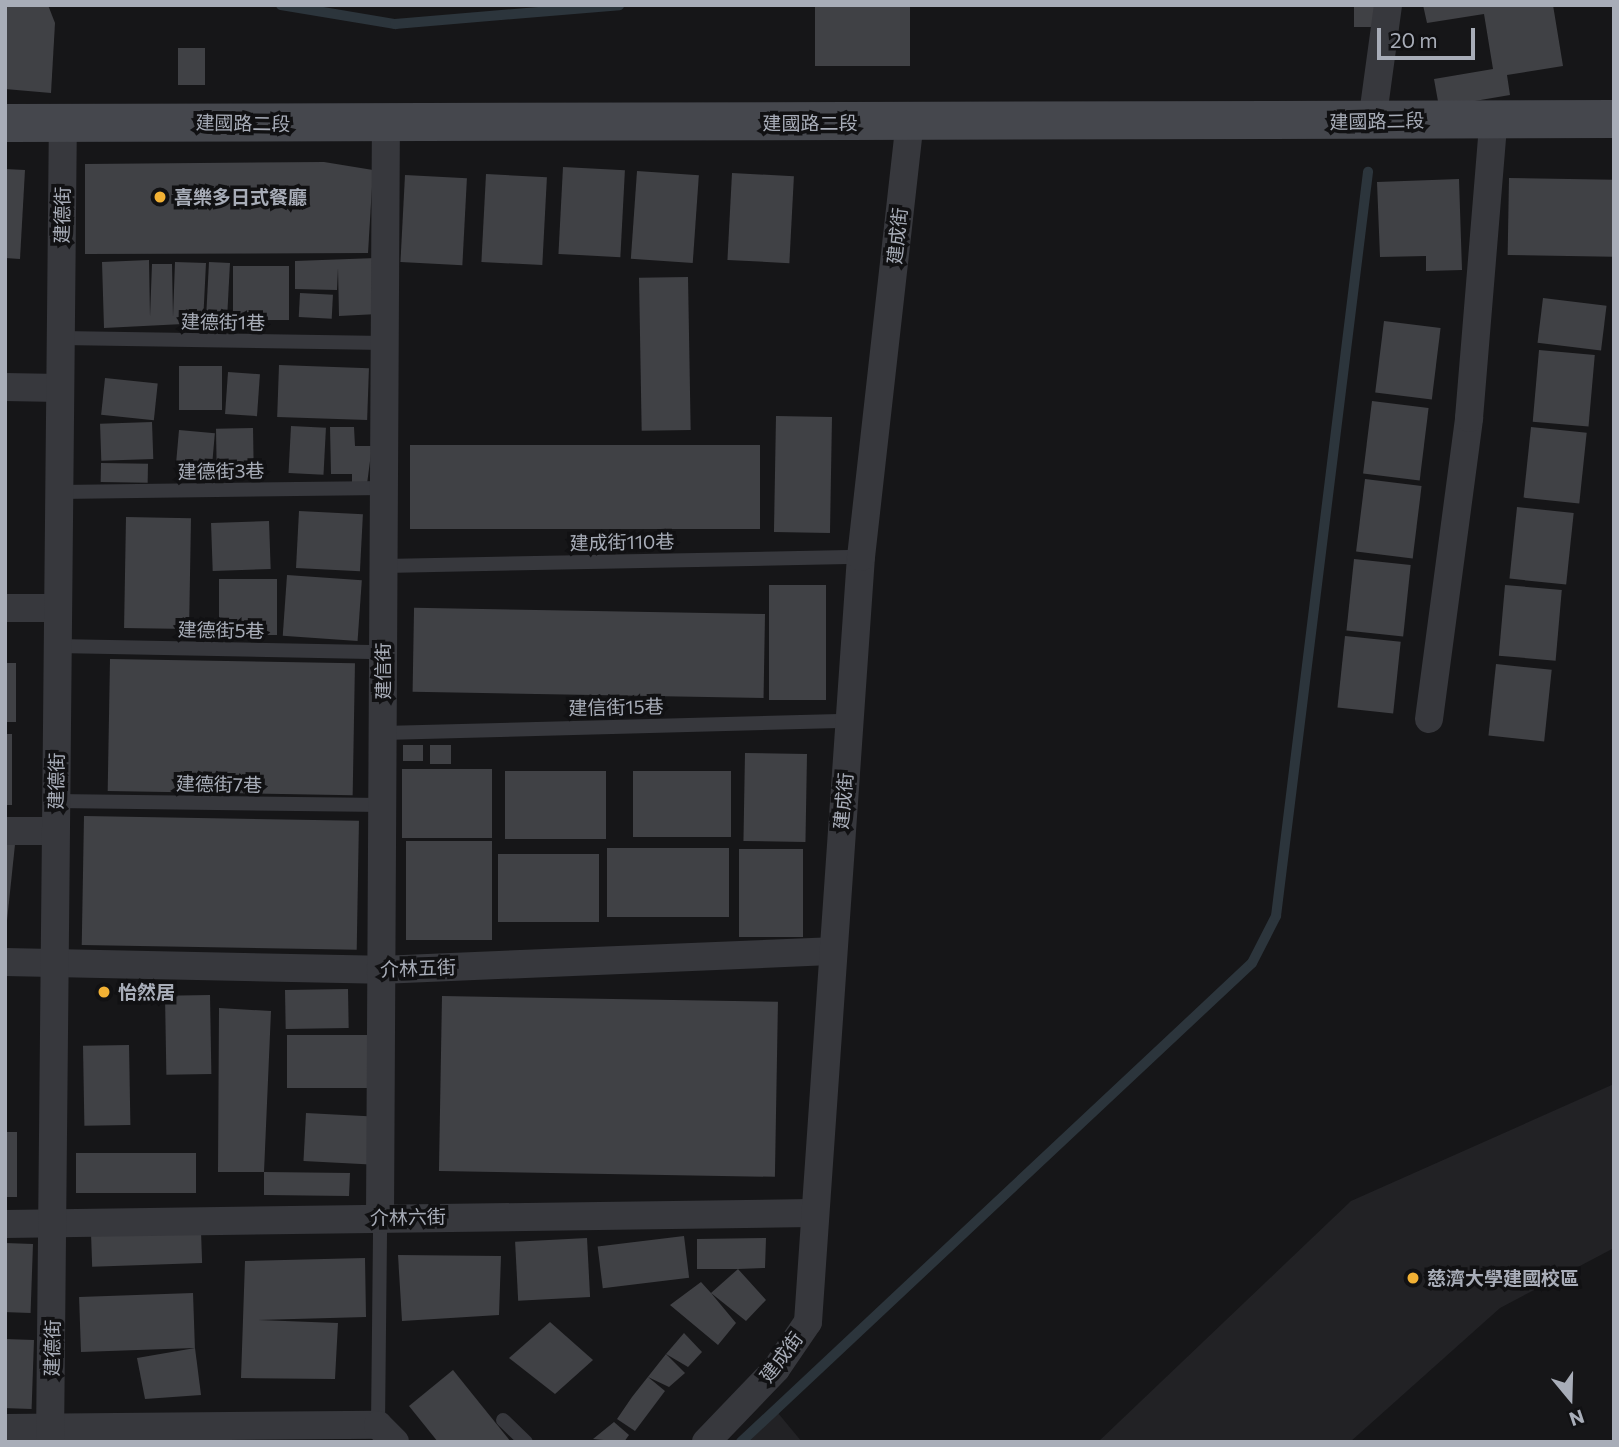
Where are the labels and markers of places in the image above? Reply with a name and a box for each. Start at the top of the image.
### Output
place label: 喜樂多日式餐廳 [174,186,307,208]
marker: 喜樂多日式餐廳 [152,189,168,205]
place label: 怡然居 [118,981,175,1003]
marker: 怡然居 [96,984,112,1000]
place label: 慈濟大學建國校區 [1427,1267,1579,1289]
marker: 慈濟大學建國校區 [1405,1270,1421,1286]

